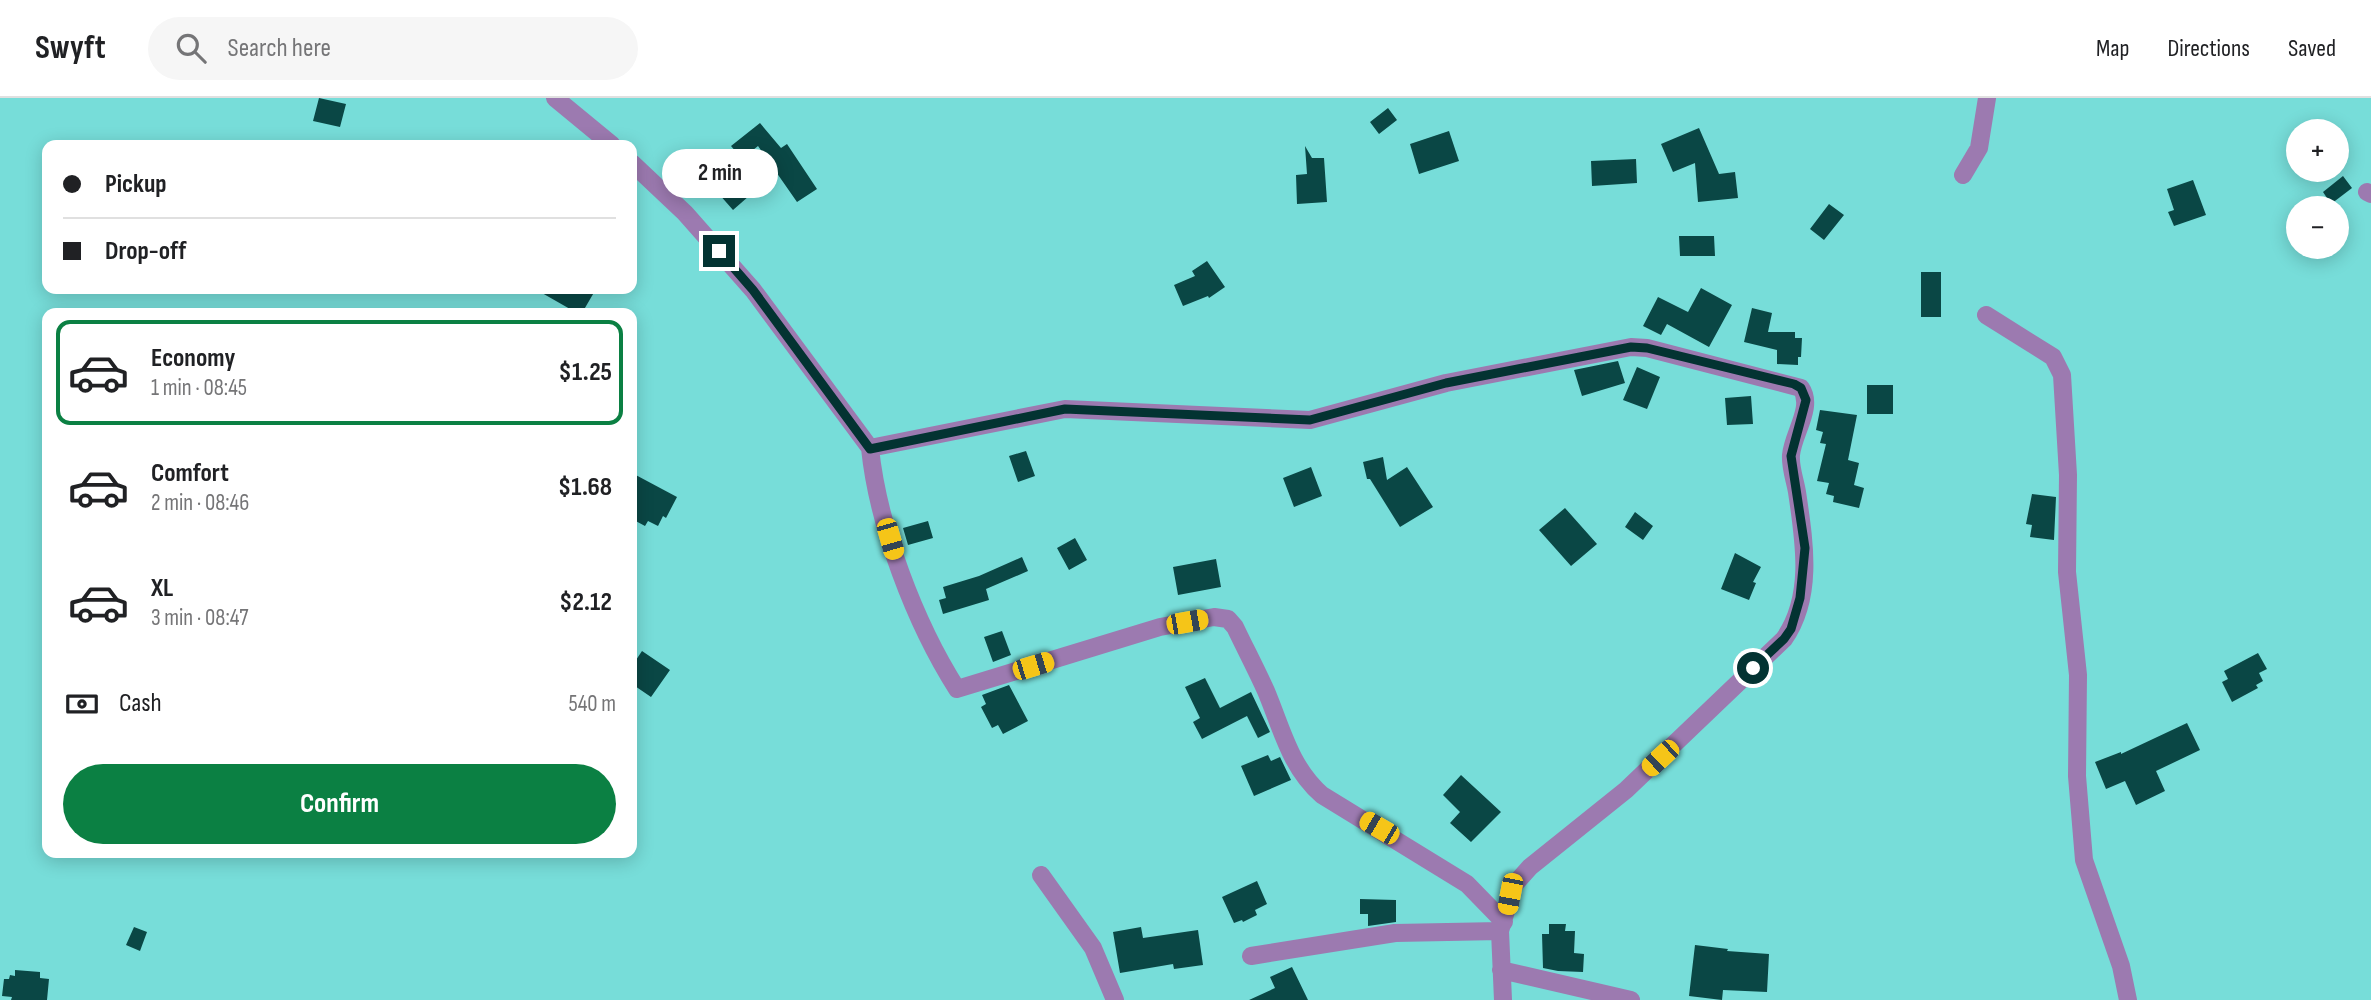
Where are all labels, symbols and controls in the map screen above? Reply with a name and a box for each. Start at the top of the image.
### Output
search box [148,17,638,80]
text: Swyft [35,28,106,68]
icon: search [172,29,210,67]
text: Search here [228,33,331,64]
text: Map [2096,34,2129,63]
text: Directions [2167,34,2250,63]
text: Saved [2288,34,2336,63]
map controls [2286,119,2349,259]
button: + [2286,119,2349,182]
callout: 2 min [661,150,777,198]
text: 2 min [698,159,742,187]
text: Pickup [105,169,167,200]
button: − [2286,196,2349,259]
route end [703,235,735,267]
text: Drop-off [105,236,186,267]
icon: car [67,341,130,404]
text: Economy [151,343,235,374]
text: $1.25 [559,357,612,388]
text: 1 min · 08:45 [151,374,247,402]
icon: car [67,456,130,519]
text: Comfort [151,458,229,489]
text: $1.68 [558,472,612,503]
text: 2 min · 08:46 [151,489,249,517]
car [875,516,906,562]
icon: car [67,571,130,634]
text: XL [151,573,173,604]
text: $2.12 [559,587,612,618]
text: 3 min · 08:47 [151,604,248,632]
car [1165,608,1210,636]
car [1010,650,1057,682]
route start [1737,652,1769,684]
icon: cash [63,685,101,723]
text: Cash [119,688,162,719]
text: 540 m [568,690,616,718]
car [1638,736,1683,780]
button: Confirm [63,764,616,844]
car [1356,808,1403,848]
car [1496,871,1525,917]

